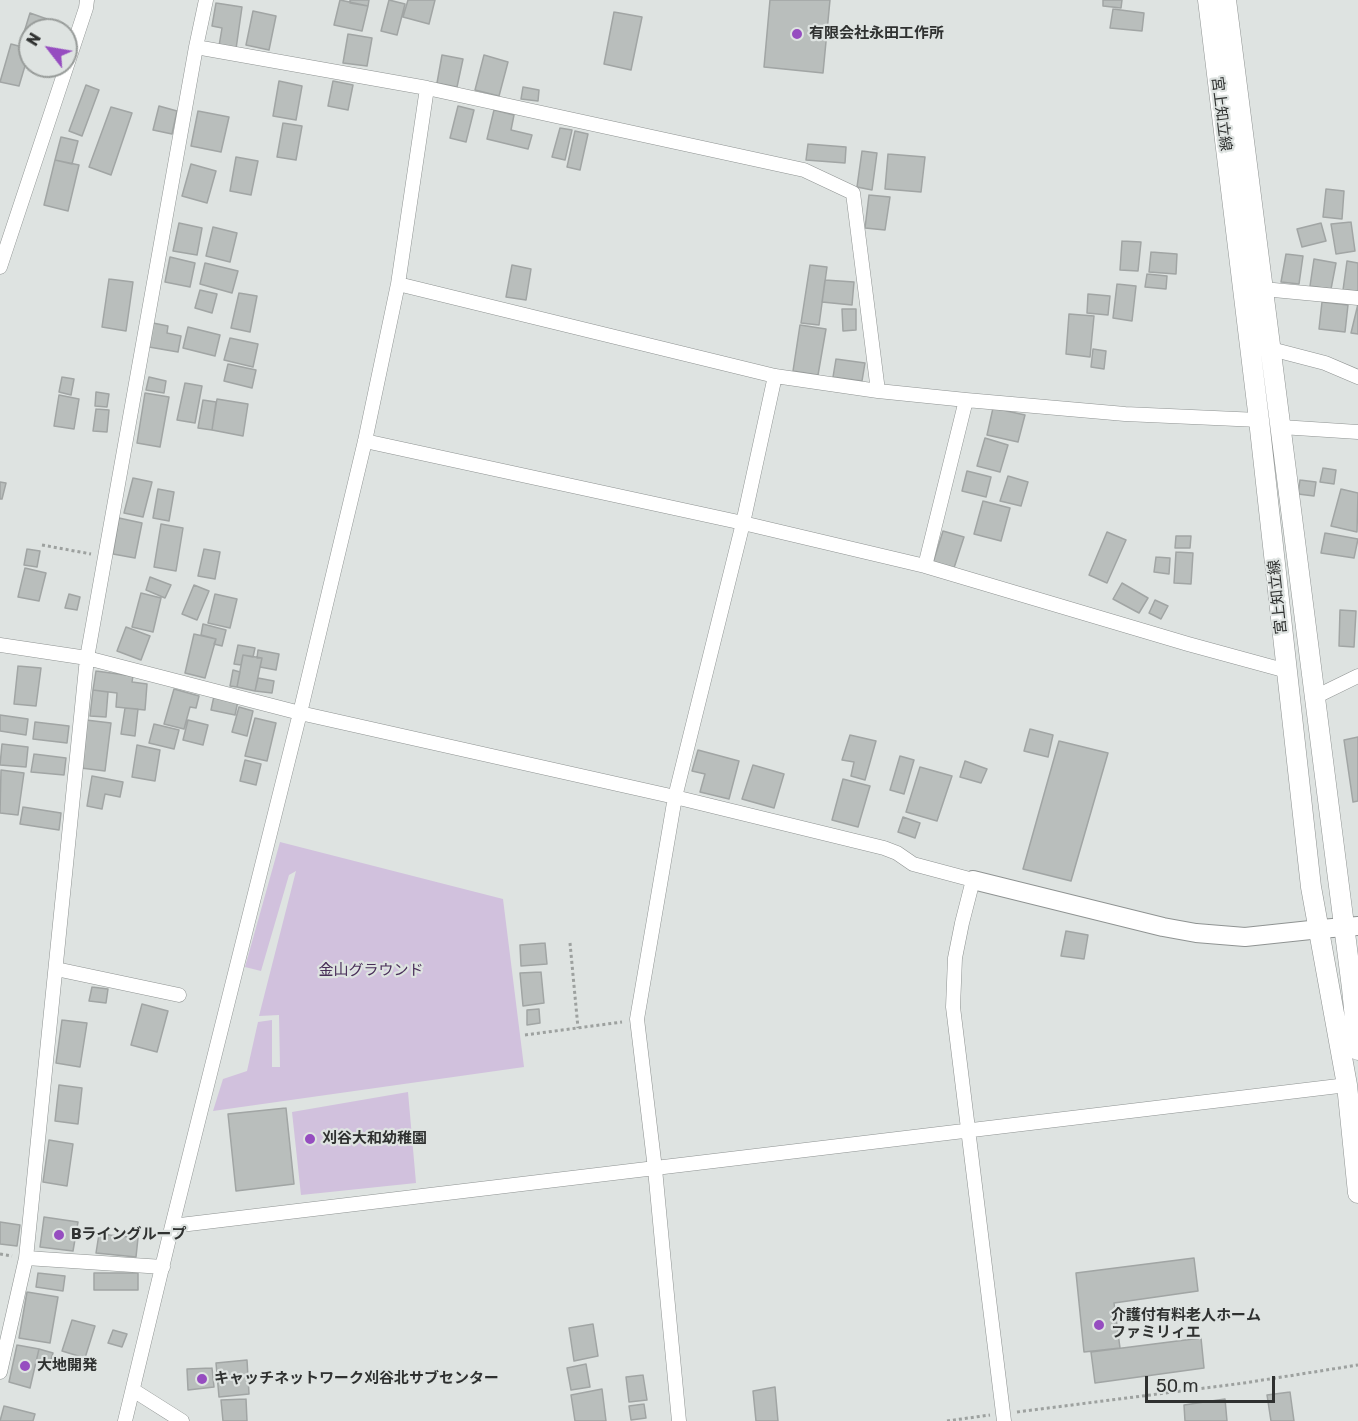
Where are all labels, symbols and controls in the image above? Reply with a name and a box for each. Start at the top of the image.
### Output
north arrow [18,18,78,78]
place label: 有限会社永田工作所 [809,25,944,43]
marker: 有限会社永田工作所 [790,27,804,41]
text: N [23,30,45,49]
street label: 宮上知立線 [1207,76,1235,152]
street label: 宮上知立線 [1265,559,1291,635]
park label: 金山グラウンド [319,962,423,980]
place label: 刈谷大和幼稚園 [322,1130,427,1148]
marker: 刈谷大和幼稚園 [303,1132,317,1146]
place label: Bライングループ [71,1226,187,1244]
marker: Bライングループ [52,1228,66,1242]
place label: 介護付有料老人ホーム ファミリィエ [1111,1307,1261,1342]
marker: 介護付有料老人ホーム ファミリィエ [1092,1318,1106,1332]
place label: 大地開発 [37,1357,97,1375]
marker: 大地開発 [18,1359,32,1373]
scale bar [1148,1364,1278,1402]
place label: キャッチネットワーク刈谷北サブセンター [214,1370,499,1388]
marker: キャッチネットワーク刈谷北サブセンター [195,1372,209,1386]
text: 50 m [1156,1375,1199,1397]

